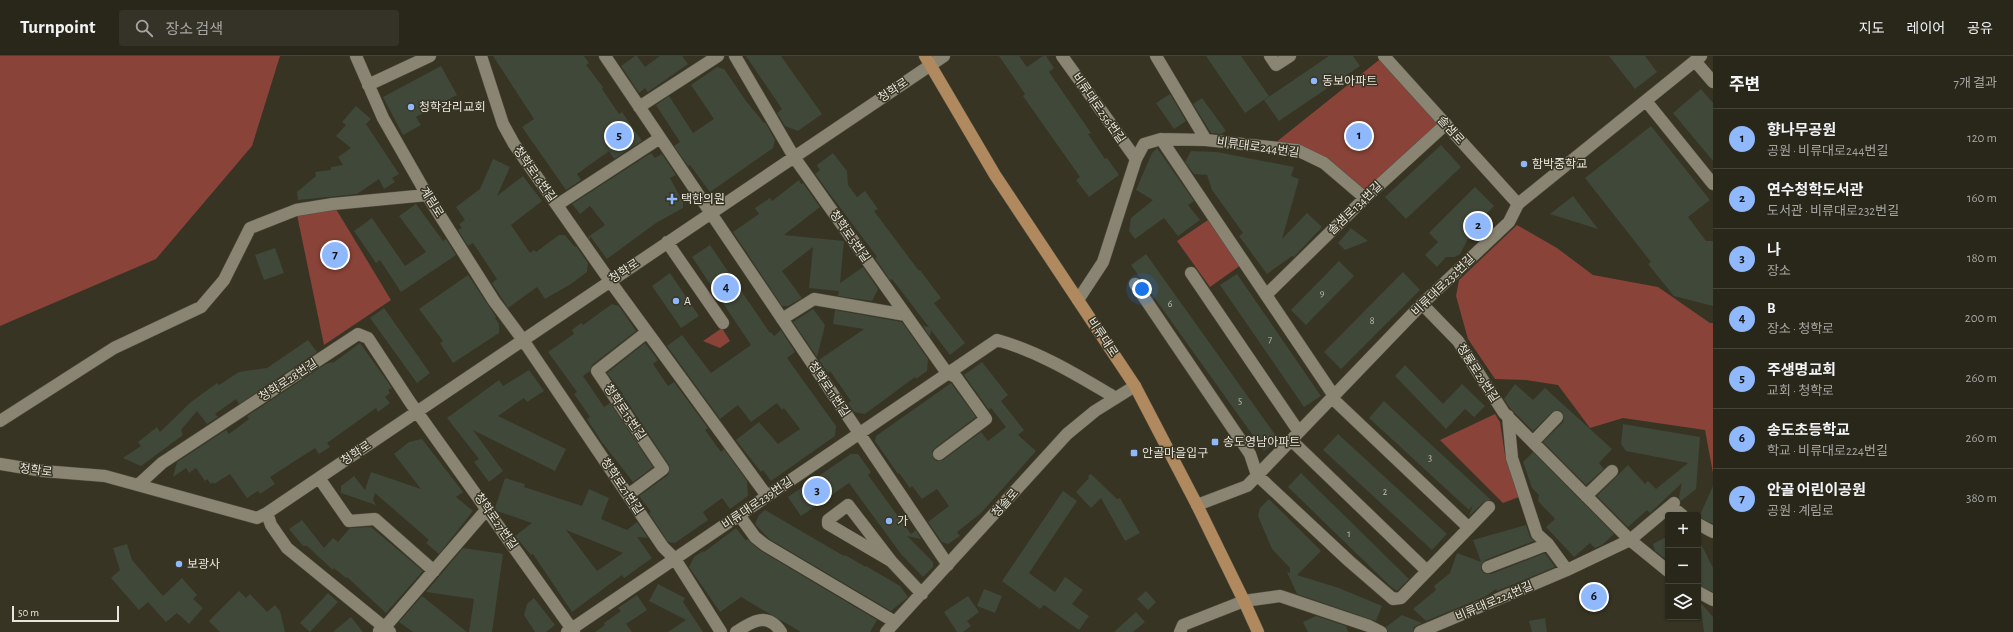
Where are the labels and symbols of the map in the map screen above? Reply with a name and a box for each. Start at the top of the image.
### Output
street label: 비류대로256번길 [1070,71,1128,145]
street label: 청학로 [875,75,910,104]
place label: 동보아파트 [1322,75,1377,87]
marker: 동보아파트 [1309,76,1319,86]
place label: 청학감리교회 [419,100,485,113]
marker: 청학감리교회 [406,102,416,112]
street label: 솔샘로 [1435,114,1467,146]
pin: 5 [606,121,632,151]
pin: 1 [1346,121,1372,151]
street label: 비류대로244번길 [1216,135,1300,159]
street label: 청학로16번길 [511,143,559,204]
place label: 함박중학교 [1532,157,1587,170]
marker: 함박중학교 [1519,159,1529,169]
street label: 솔샘로134번길 [1326,179,1384,237]
street label: 계림로 [418,185,446,219]
marker: 택한의원 [666,193,678,205]
place label: 택한의원 [681,193,725,205]
street label: 청학로5번길 [828,207,873,264]
pin: 2 [1465,211,1491,241]
pin: 7 [322,240,348,270]
street label: 비류대로232번길 [1409,252,1477,318]
street label: 청학로 [606,256,641,285]
pin: 4 [713,273,739,303]
your location [1132,279,1152,299]
house number: 9 [1320,288,1325,298]
place label: A [684,295,691,307]
marker: A [671,296,681,306]
house number: 6 [1168,299,1173,309]
street label: 비류대로 [1086,315,1120,359]
house number: 8 [1370,316,1375,326]
house number: 7 [1268,335,1272,345]
street label: 청룡로29번길 [1455,342,1501,404]
street label: 청학로28번길 [256,356,319,403]
street label: 청학로11번길 [806,359,853,419]
street label: 청학로15번길 [602,381,649,442]
house number: 5 [1238,396,1242,406]
place label: 송도영남아파트 [1223,436,1300,448]
marker: 송도영남아파트 [1210,437,1220,447]
street label: 청학로 [338,438,373,467]
place label: 안골마을입구 [1142,447,1208,459]
marker: 안골마을입구 [1129,448,1139,458]
house number: 3 [1428,453,1432,463]
street label: 청학로21번길 [599,455,646,516]
street label: 청학로 [19,461,53,478]
street label: 비류대로239번길 [720,475,794,531]
pin: 3 [804,476,830,506]
street label: 청솔로 [990,487,1020,519]
house number: 2 [1383,487,1388,497]
street label: 청학로27번길 [472,490,521,551]
place label: 가 [897,515,908,527]
marker: 가 [884,516,894,526]
house number: 1 [1347,529,1351,539]
place label: 보광사 [187,558,220,570]
marker: 보광사 [174,559,184,569]
street label: 비류대로224번길 [1453,579,1535,623]
pin: 6 [1581,582,1607,612]
scale bar [12,604,119,623]

